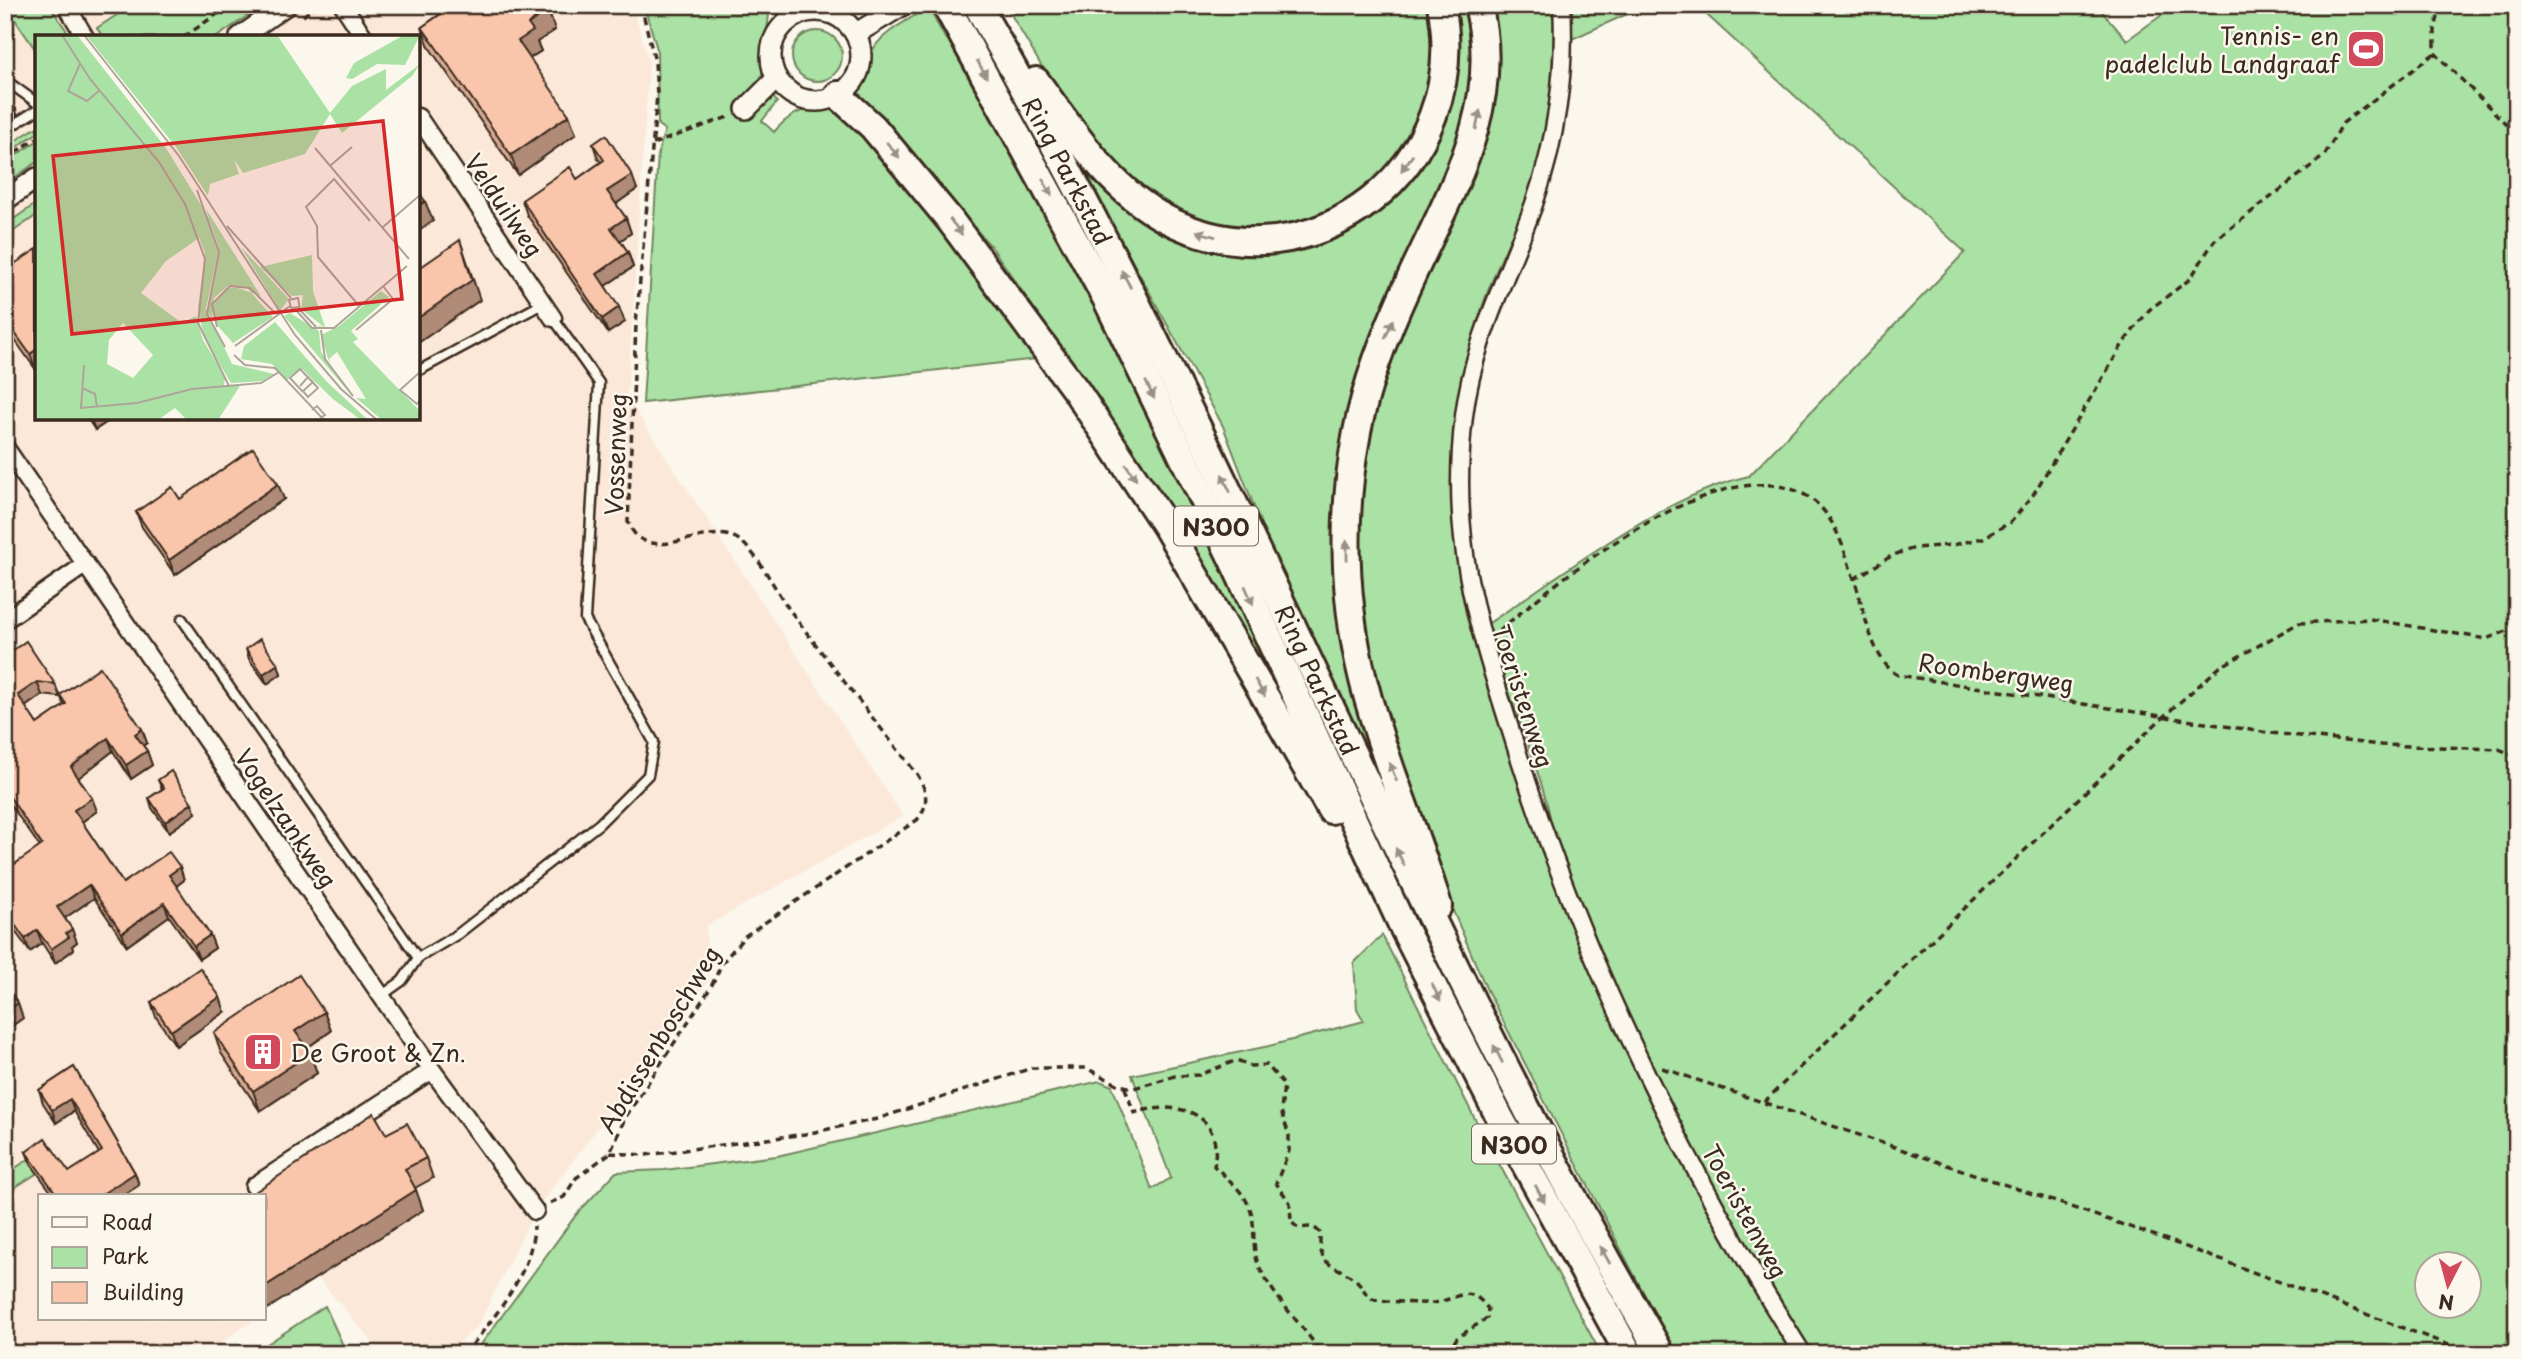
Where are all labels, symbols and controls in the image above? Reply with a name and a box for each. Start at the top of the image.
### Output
place label: Tennis- en padelclub Landgraaf [2104,17,2341,81]
sports icon: Tennis- en padelclub Landgraaf [2345,28,2387,70]
inset map [35,35,420,420]
one-way arrow [976,60,988,79]
street label: Ring Parkstad [1014,90,1122,251]
one-way arrow [1472,109,1483,131]
one-way arrow [886,141,901,159]
street label: Velduilweg [457,146,553,264]
one-way arrow [1401,154,1415,172]
one-way arrow [1041,177,1053,197]
one-way arrow [948,218,963,236]
one-way arrow [1195,228,1217,239]
one-way arrow [1120,269,1132,289]
one-way arrow [1384,318,1395,339]
one-way arrow [1145,380,1156,400]
street label: Vossenweg [595,392,635,516]
one-way arrow [1124,463,1138,481]
one-way arrow [1221,473,1232,493]
road number: N300 [1174,506,1258,546]
one-way arrow [1341,539,1353,561]
one-way arrow [1243,585,1254,605]
street label: Ring Parkstad [1267,598,1369,761]
street label: Toeristenweg [1484,620,1564,772]
street label: Roombergweg [1916,643,2076,701]
one-way arrow [1254,679,1266,698]
street label: Vogelzankweg [227,741,347,895]
one-way arrow [1387,761,1398,782]
one-way arrow [1395,847,1406,867]
street label: Abdissenboschweg [588,938,728,1140]
one-way arrow [1430,982,1441,1002]
building icon: De Groot & Zn. [242,1031,284,1073]
place label: De Groot & Zn. [290,1034,466,1070]
one-way arrow [1493,1044,1504,1064]
road number: N300 [1472,1124,1556,1163]
street label: Toeristenweg [1694,1137,1798,1285]
one-way arrow [1535,1184,1546,1204]
legend [38,1194,266,1320]
text: Road [102,1205,153,1237]
text: Park [102,1239,149,1271]
one-way arrow [1599,1245,1611,1265]
north arrow [2414,1250,2484,1320]
text: Building [102,1275,184,1307]
text: N [2437,1288,2455,1318]

